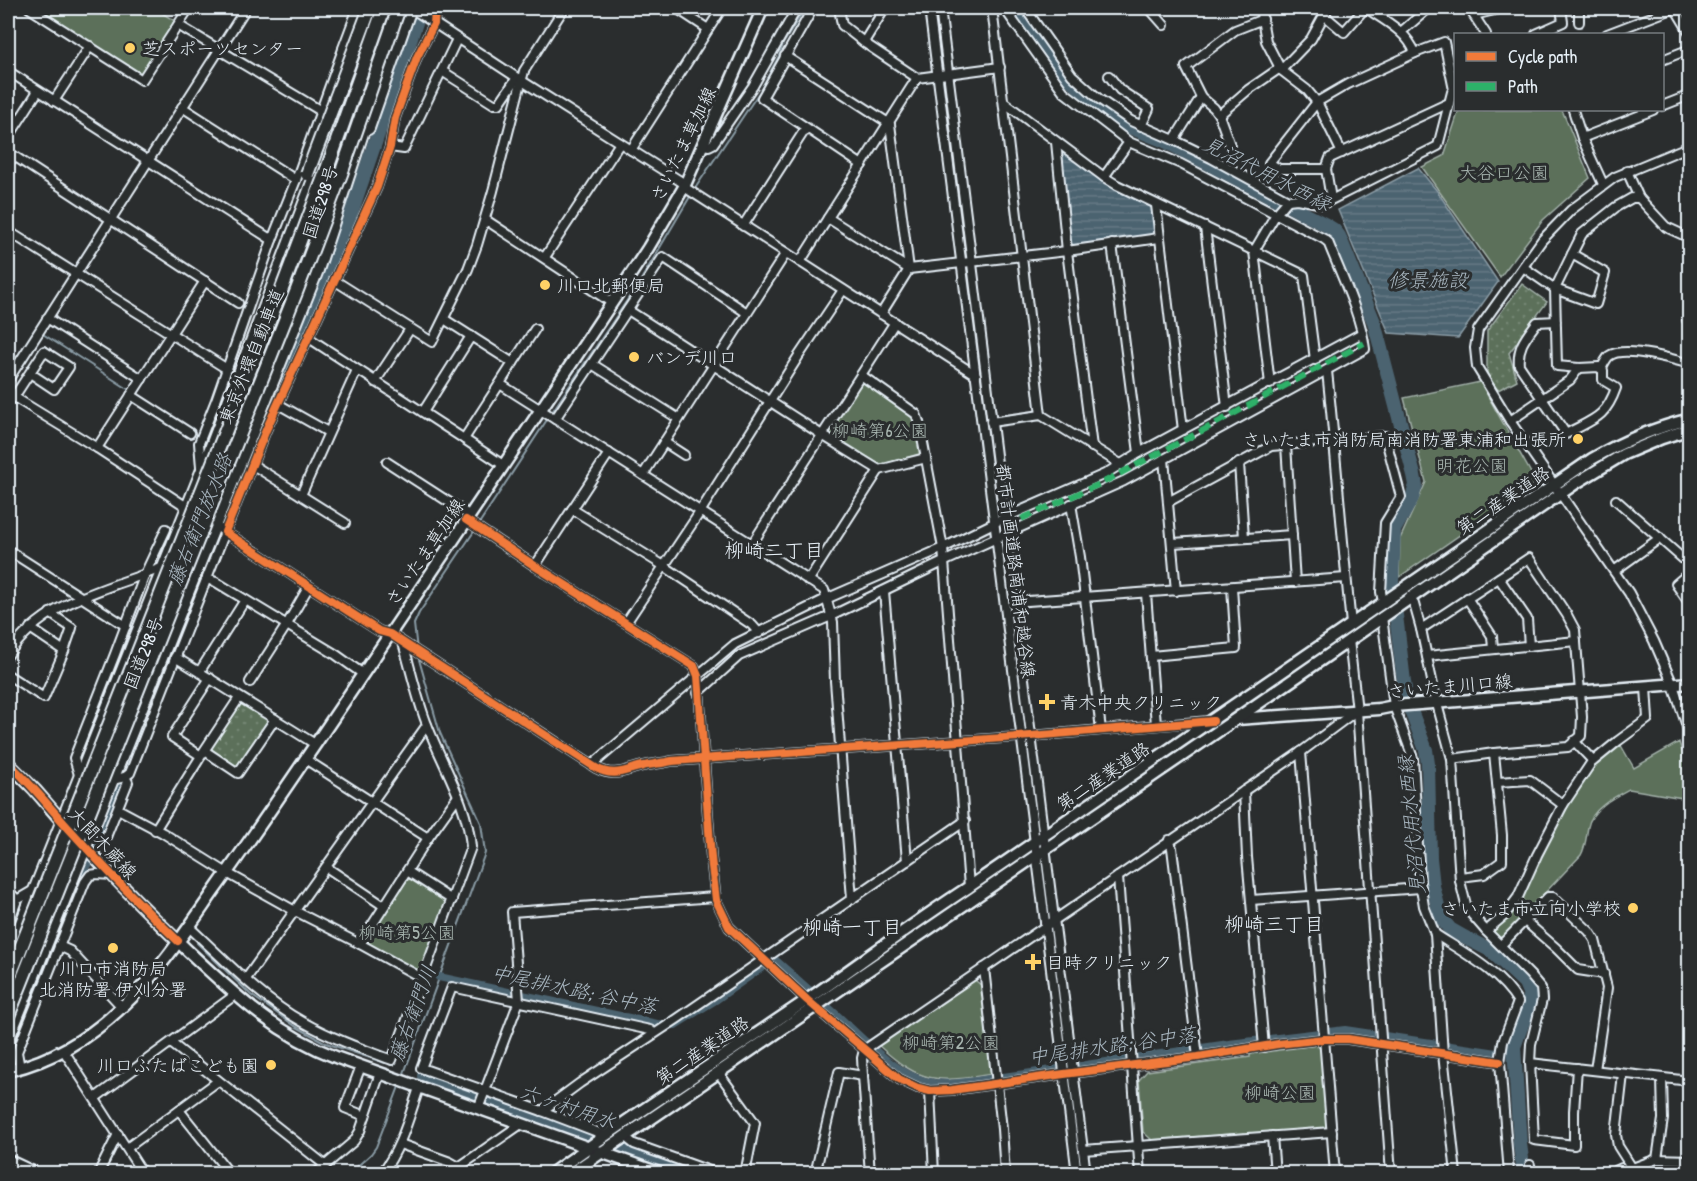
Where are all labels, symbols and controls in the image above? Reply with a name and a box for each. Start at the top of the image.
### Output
legend [1454,33,1664,111]
place label: 芝スポーツセンター [142,36,303,61]
marker: 芝スポーツセンター [123,41,137,55]
text: Cycle path [1508,44,1578,69]
text: Path [1508,74,1538,99]
street label: さいたま草加線 [644,82,722,206]
water label: 見沼代用水西縁 [1199,129,1337,218]
park label: 大谷口公園 [1459,160,1549,185]
street label: 国道298号 [296,162,344,242]
water label: 修景施設 [1388,266,1470,293]
place label: 川口北郵便局 [557,273,665,298]
marker: 川口北郵便局 [538,278,552,292]
street label: 東京外環自動車道 [212,285,290,427]
place label: バンデ川口 [646,345,737,370]
marker: バンデ川口 [627,350,641,364]
park label: 柳崎第6公園 [831,418,929,443]
place label: さいたま市消防局南消防署東浦和出張所 [1243,427,1566,452]
marker: さいたま市消防局南消防署東浦和出張所 [1571,432,1585,446]
water label: 藤右衛門放水路 [160,448,238,589]
park label: 明花公園 [1436,453,1508,478]
street label: 第二産業道路 [1451,459,1555,541]
street label: 都市計画道路南浦和越谷線 [990,462,1042,680]
street label: さいたま草加線 [380,493,470,611]
district label: 柳崎二丁目 [724,536,824,563]
street label: 国道298号 [117,613,169,693]
street label: さいたま川口線 [1387,668,1513,704]
place label: 青木中央クリニック [1060,690,1222,715]
marker: 青木中央クリニック [1038,693,1056,711]
street label: 第二産業道路 [1051,735,1155,817]
water label: 見沼代用水西縁 [1391,752,1431,896]
street label: 大間木蕨線 [63,802,143,884]
place label: さいたま市立向小学校 [1442,896,1621,921]
marker: さいたま市立向小学校 [1626,901,1640,915]
district label: 柳崎三丁目 [1224,910,1324,937]
district label: 柳崎一丁目 [802,913,902,940]
park label: 柳崎第5公園 [358,920,456,945]
marker: 川口市消防局 北消防署 伊刈分署 [106,941,120,955]
place label: 目時クリニック [1046,950,1172,975]
marker: 目時クリニック [1024,953,1042,971]
place label: 川口市消防局 北消防署 伊刈分署 [39,956,187,1002]
water label: 中尾排水路; 谷中落 [488,958,662,1020]
water label: 藤右衛門川 [382,961,442,1065]
street label: 第二産業道路 [650,1009,754,1091]
water label: 中尾排水路; 谷中落 [1026,1020,1200,1070]
park label: 柳崎第2公園 [902,1030,1000,1055]
place label: 川口ふたばこども園 [97,1053,259,1078]
marker: 川口ふたばこども園 [264,1058,278,1072]
water label: 六ヶ村用水 [516,1077,620,1135]
park label: 柳崎公園 [1244,1080,1316,1105]

